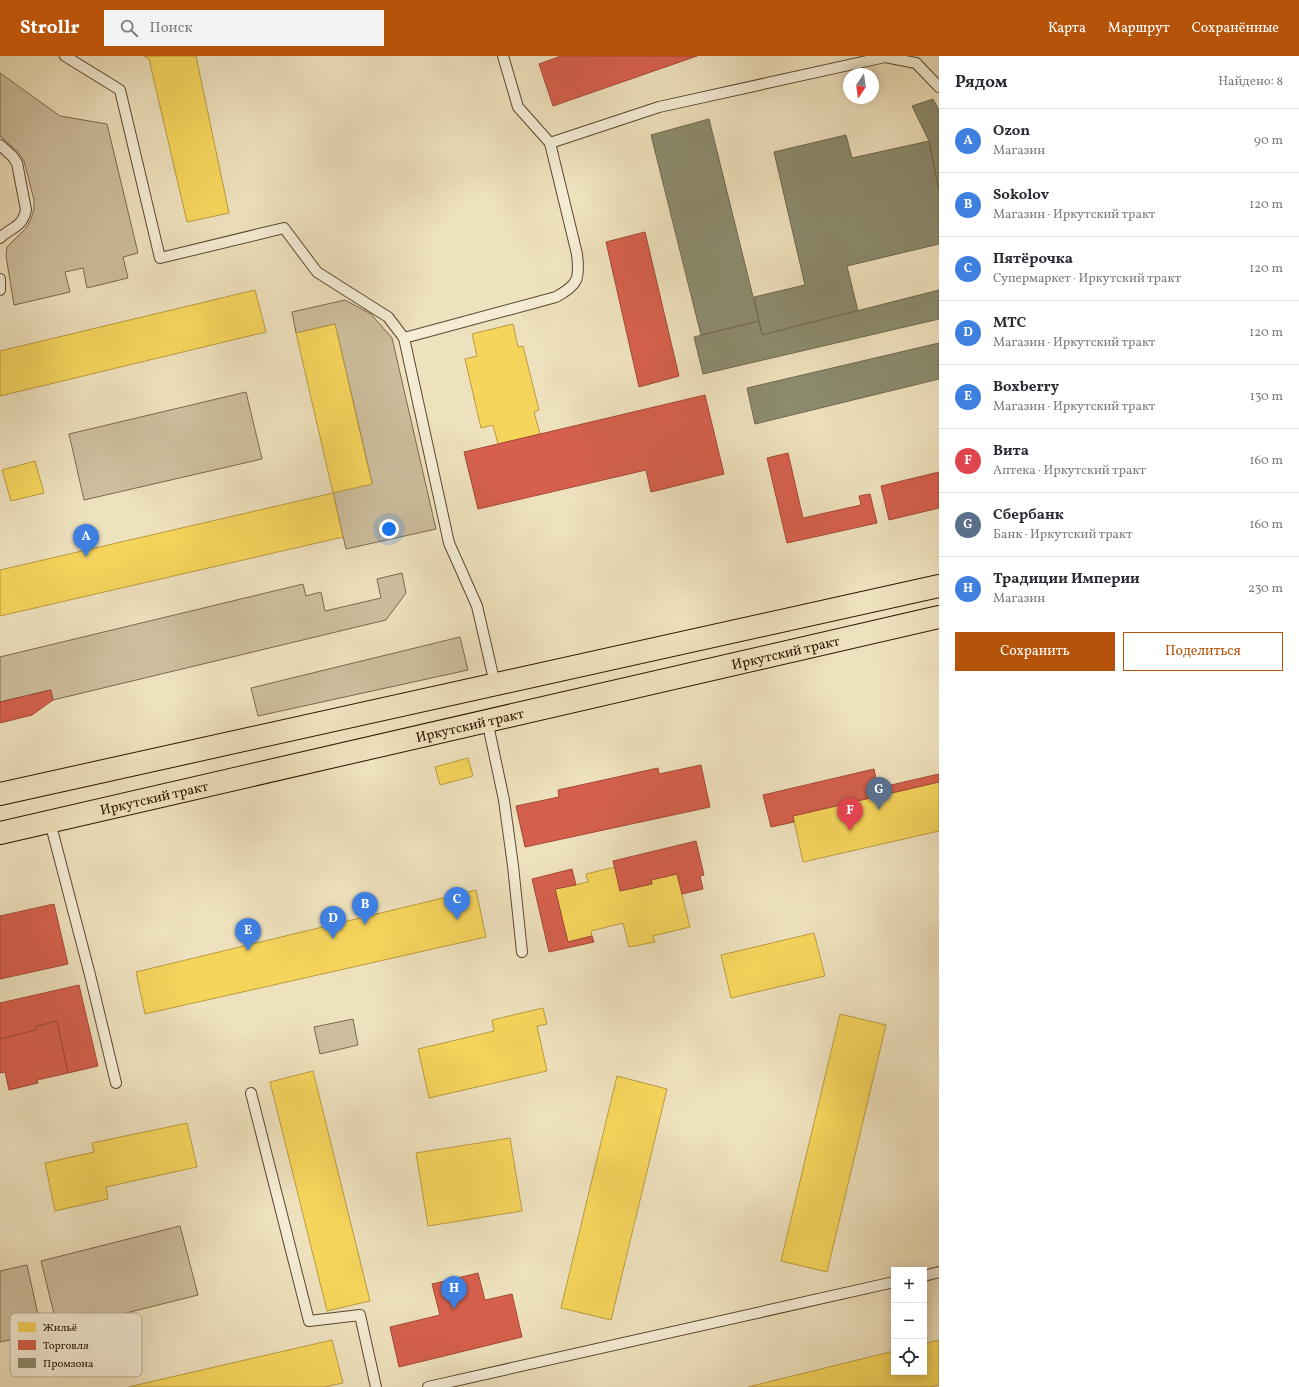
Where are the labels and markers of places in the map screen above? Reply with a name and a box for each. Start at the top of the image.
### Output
pin: A [73,524,99,557]
pin: G [866,777,892,810]
pin: F [837,798,863,831]
pin: C [444,887,470,920]
pin: B [352,892,378,925]
pin: D [320,906,346,939]
pin: E [235,918,261,951]
pin: H [441,1276,467,1309]

